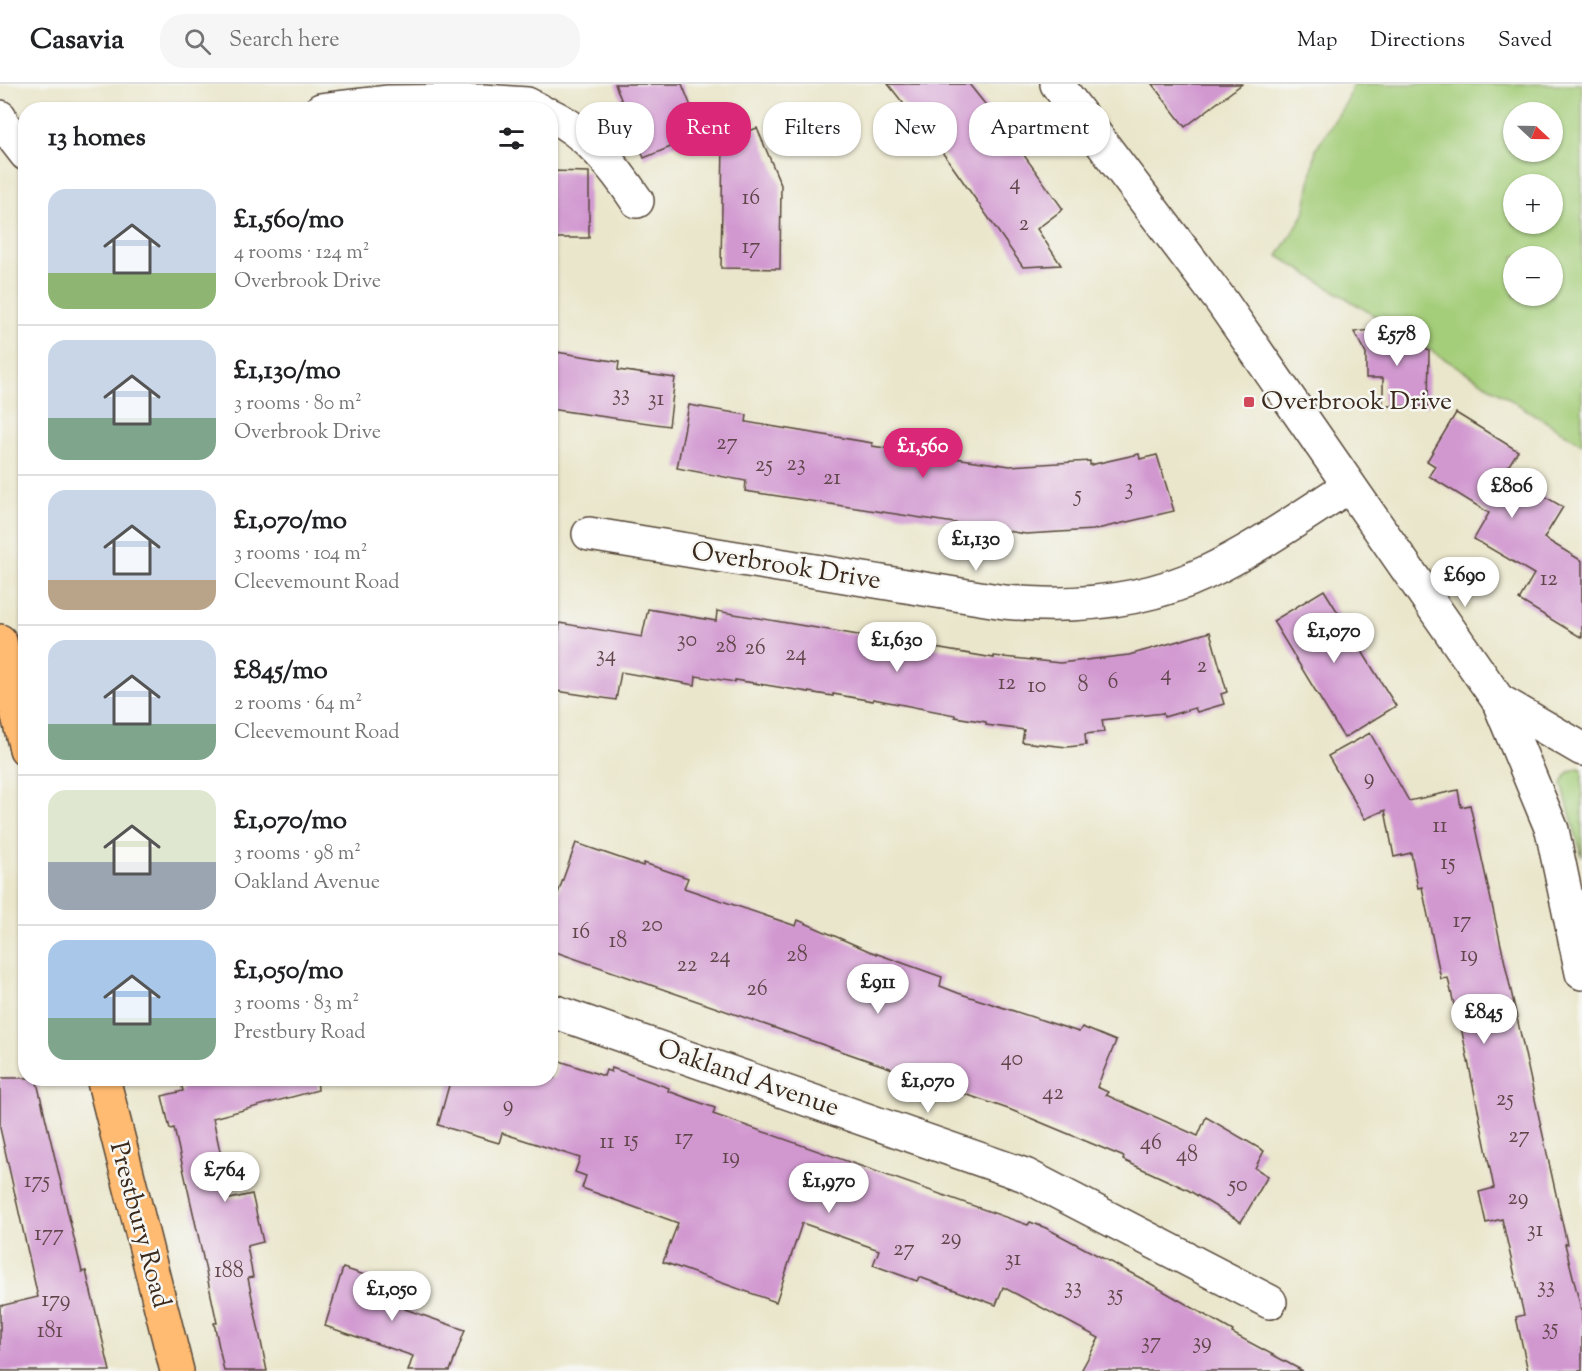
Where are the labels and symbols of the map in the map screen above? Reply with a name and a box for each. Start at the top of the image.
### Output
north arrow [1503,102,1563,162]
house number: 4 [1009,168,1021,200]
house number: 16 [742,183,760,215]
house number: 2 [1019,209,1029,241]
house number: 17 [742,232,760,264]
pin: £578 [1361,316,1433,367]
house number: 33 [612,379,630,411]
house number: 31 [648,384,665,416]
place label: Overbrook Drive [1261,384,1452,421]
marker: Overbrook Drive [1242,395,1256,409]
house number: 27 [716,428,738,460]
pin: £1,560 [874,428,972,479]
house number: 23 [786,449,806,481]
house number: 25 [755,450,773,482]
house number: 21 [823,463,841,495]
pin: £806 [1476,468,1548,519]
house number: 3 [1125,473,1133,505]
house number: 5 [1072,480,1082,512]
pin: £1,130 [927,521,1025,572]
street label: Overbrook Drive [689,534,883,600]
pin: £690 [1429,557,1501,608]
house number: 12 [1540,564,1558,596]
pin: £1,070 [1285,613,1383,664]
pin: £1,630 [848,622,946,673]
house number: 30 [677,625,697,657]
house number: 28 [715,631,737,663]
house number: 26 [744,633,766,665]
house number: 24 [785,639,807,671]
house number: 34 [596,640,616,672]
house number: 2 [1197,651,1207,683]
house number: 4 [1160,659,1172,691]
house number: 6 [1108,667,1118,699]
house number: 12 [998,668,1016,700]
house number: 8 [1077,670,1089,702]
house number: 10 [1028,671,1046,703]
house number: 9 [1364,763,1374,795]
house number: 11 [1433,811,1448,843]
house number: 15 [1440,848,1456,880]
house number: 17 [1453,906,1471,938]
house number: 20 [641,910,663,942]
house number: 16 [572,917,590,949]
house number: 18 [609,926,627,958]
house number: 28 [786,940,808,972]
house number: 19 [1460,940,1478,972]
house number: 24 [709,941,731,973]
house number: 22 [677,950,697,982]
pin: £911 [842,964,914,1015]
house number: 26 [746,974,768,1006]
pin: £845 [1448,994,1520,1045]
street label: Oakland Avenue [652,1031,844,1127]
house number: 40 [1001,1044,1023,1076]
pin: £1,070 [879,1063,977,1114]
house number: 42 [1042,1078,1064,1110]
house number: 25 [1496,1084,1514,1116]
house number: 9 [503,1090,513,1122]
house number: 27 [1508,1121,1530,1153]
house number: 17 [675,1123,693,1155]
house number: 15 [623,1125,639,1157]
house number: 11 [600,1127,615,1159]
house number: 46 [1140,1128,1162,1160]
street label: Prestbury Road [99,1138,179,1313]
house number: 48 [1176,1140,1198,1172]
house number: 19 [722,1142,740,1174]
pin: £764 [189,1152,261,1203]
pin: £1,970 [780,1163,878,1214]
house number: 175 [24,1166,50,1198]
house number: 50 [1226,1170,1248,1202]
house number: 29 [1508,1183,1529,1215]
house number: 31 [1527,1215,1544,1247]
house number: 177 [34,1219,64,1251]
house number: 29 [941,1223,962,1255]
house number: 27 [893,1234,915,1266]
house number: 31 [1005,1244,1022,1276]
house number: 188 [214,1256,244,1288]
pin: £1,050 [343,1271,441,1322]
house number: 33 [1537,1271,1555,1303]
house number: 33 [1064,1272,1082,1304]
house number: 35 [1107,1279,1124,1311]
house number: 179 [42,1285,70,1317]
house number: 35 [1542,1313,1559,1345]
house number: 181 [37,1316,63,1348]
house number: 37 [1141,1327,1161,1359]
house number: 39 [1192,1327,1212,1359]

